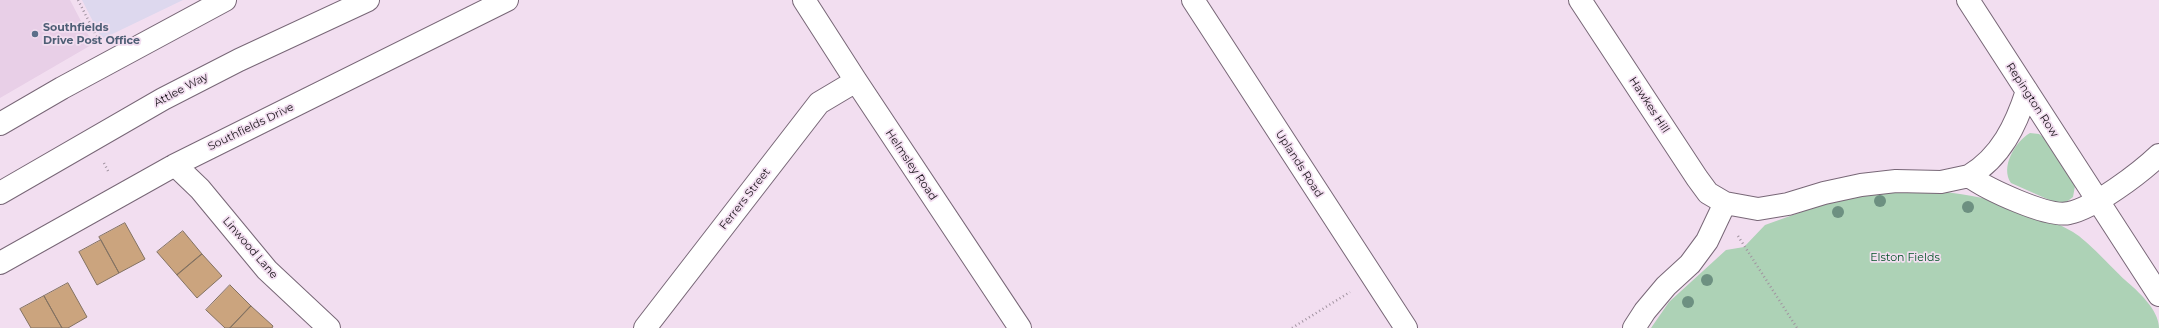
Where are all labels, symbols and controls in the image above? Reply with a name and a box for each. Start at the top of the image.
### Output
place label: Southfields Drive Post Office [43,21,140,47]
marker: Southfields Drive Post Office [30,29,40,39]
street label: Repington Row [2003,60,2061,140]
street label: Attlee Way [152,70,210,110]
street label: Hawkes Hill [1626,75,1672,135]
street label: Southfields Drive [206,101,296,153]
street label: Helmsley Road [882,127,940,203]
street label: Uplands Road [1272,128,1326,200]
street label: Ferrers Street [717,166,773,232]
street label: Linwood Lane [220,214,280,282]
park label: Elston Fields [1870,251,1940,265]

